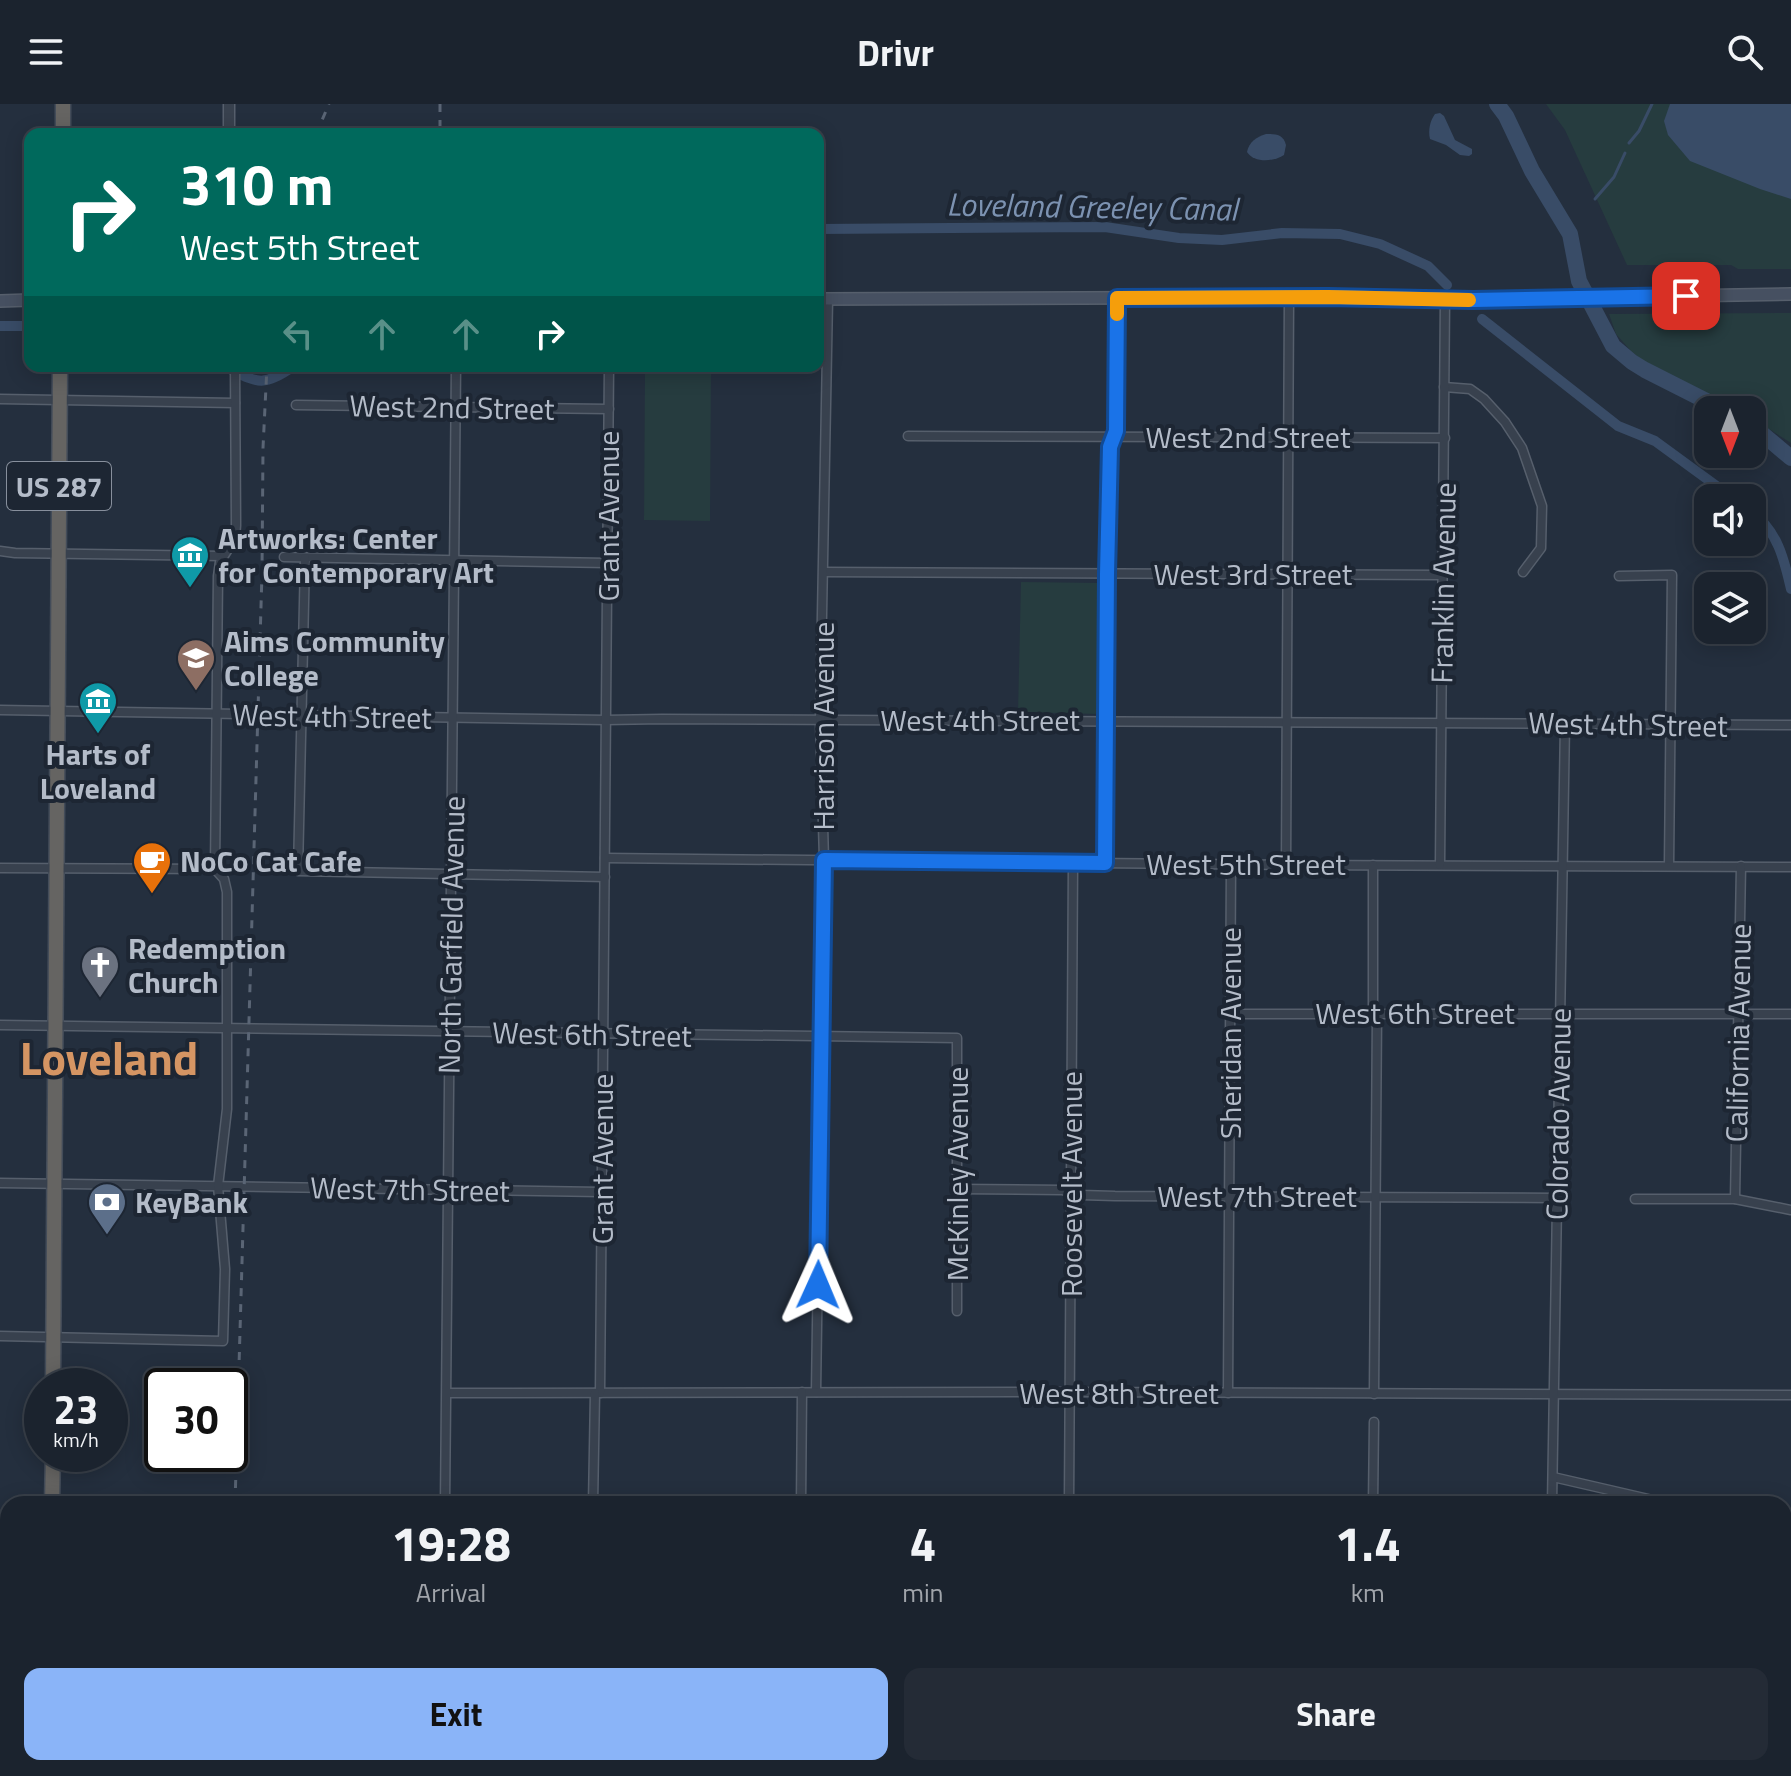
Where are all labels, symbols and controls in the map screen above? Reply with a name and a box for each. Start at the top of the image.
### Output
text: Drivr [857,25,934,80]
icon: menu [24,30,68,74]
icon: search [1723,30,1767,74]
text: 310 m [180,142,333,227]
icon: right [48,160,152,264]
water label: Loveland Greeley Canal [946,179,1241,233]
text: West 5th Street [180,219,420,274]
pin [1652,262,1720,330]
icon: arrive [1664,274,1708,318]
icon: left [276,312,320,356]
icon: ahead [360,312,404,356]
icon: ahead [444,312,488,356]
icon: right [528,312,572,356]
street label: West 2nd Street [349,382,555,432]
north arrow [1694,396,1766,468]
map controls [1694,396,1766,644]
street label: West 2nd Street [1146,414,1351,460]
street label: Grant Avenue [585,431,631,601]
road number: US 287 [7,462,111,510]
street label: Franklin Avenue [1418,482,1468,684]
button: sound [1694,484,1766,556]
place label: Artworks: Center for Contemporary Art [218,515,494,595]
museum icon: Artworks: Center for Contemporary Art [169,534,211,589]
street label: West 3rd Street [1154,551,1353,597]
button: layers [1694,572,1766,644]
place label: Aims Community College [224,618,445,698]
street label: Harrison Avenue [800,622,846,830]
school or university icon: Aims Community College [175,637,217,692]
museum icon: Harts of Loveland [77,680,119,735]
street label: West 4th Street [232,691,433,741]
street label: West 4th Street [880,697,1080,743]
street label: West 4th Street [1528,699,1729,749]
place label: Harts of Loveland [40,731,156,811]
street label: North Garfield Avenue [426,795,476,1075]
place label: NoCo Cat Cafe [180,838,362,884]
cafe icon: NoCo Cat Cafe [131,840,173,895]
street label: West 5th Street [1146,841,1346,887]
street label: California Avenue [1713,923,1763,1143]
place label: Redemption Church [128,925,286,1005]
street label: Sheridan Avenue [1207,927,1253,1139]
church icon: Redemption Church [79,944,121,999]
street label: West 6th Street [1315,990,1515,1036]
street label: Colorado Avenue [1533,1008,1583,1220]
street label: West 6th Street [492,1009,693,1059]
district label: Loveland [20,1023,198,1093]
street label: McKinley Avenue [934,1067,980,1281]
street label: Roosevelt Avenue [1048,1071,1094,1297]
street label: Grant Avenue [579,1074,625,1244]
street label: West 7th Street [310,1164,511,1214]
street label: West 7th Street [1157,1173,1357,1219]
place label: KeyBank [135,1179,249,1225]
bank icon: KeyBank [86,1181,128,1236]
position arrow [776,1243,860,1327]
speed limit sign: 30 [144,1368,248,1472]
street label: West 8th Street [1019,1370,1219,1416]
text: 23 [54,1379,98,1440]
text: km/h [53,1424,99,1455]
text: 19:28 [391,1507,511,1580]
text: 4 [909,1507,936,1580]
text: 1.4 [1335,1507,1401,1580]
text: Arrival [416,1573,486,1612]
text: min [902,1573,944,1612]
text: km [1351,1573,1385,1612]
button: Exit [24,1668,888,1760]
button: Share [904,1668,1768,1760]

